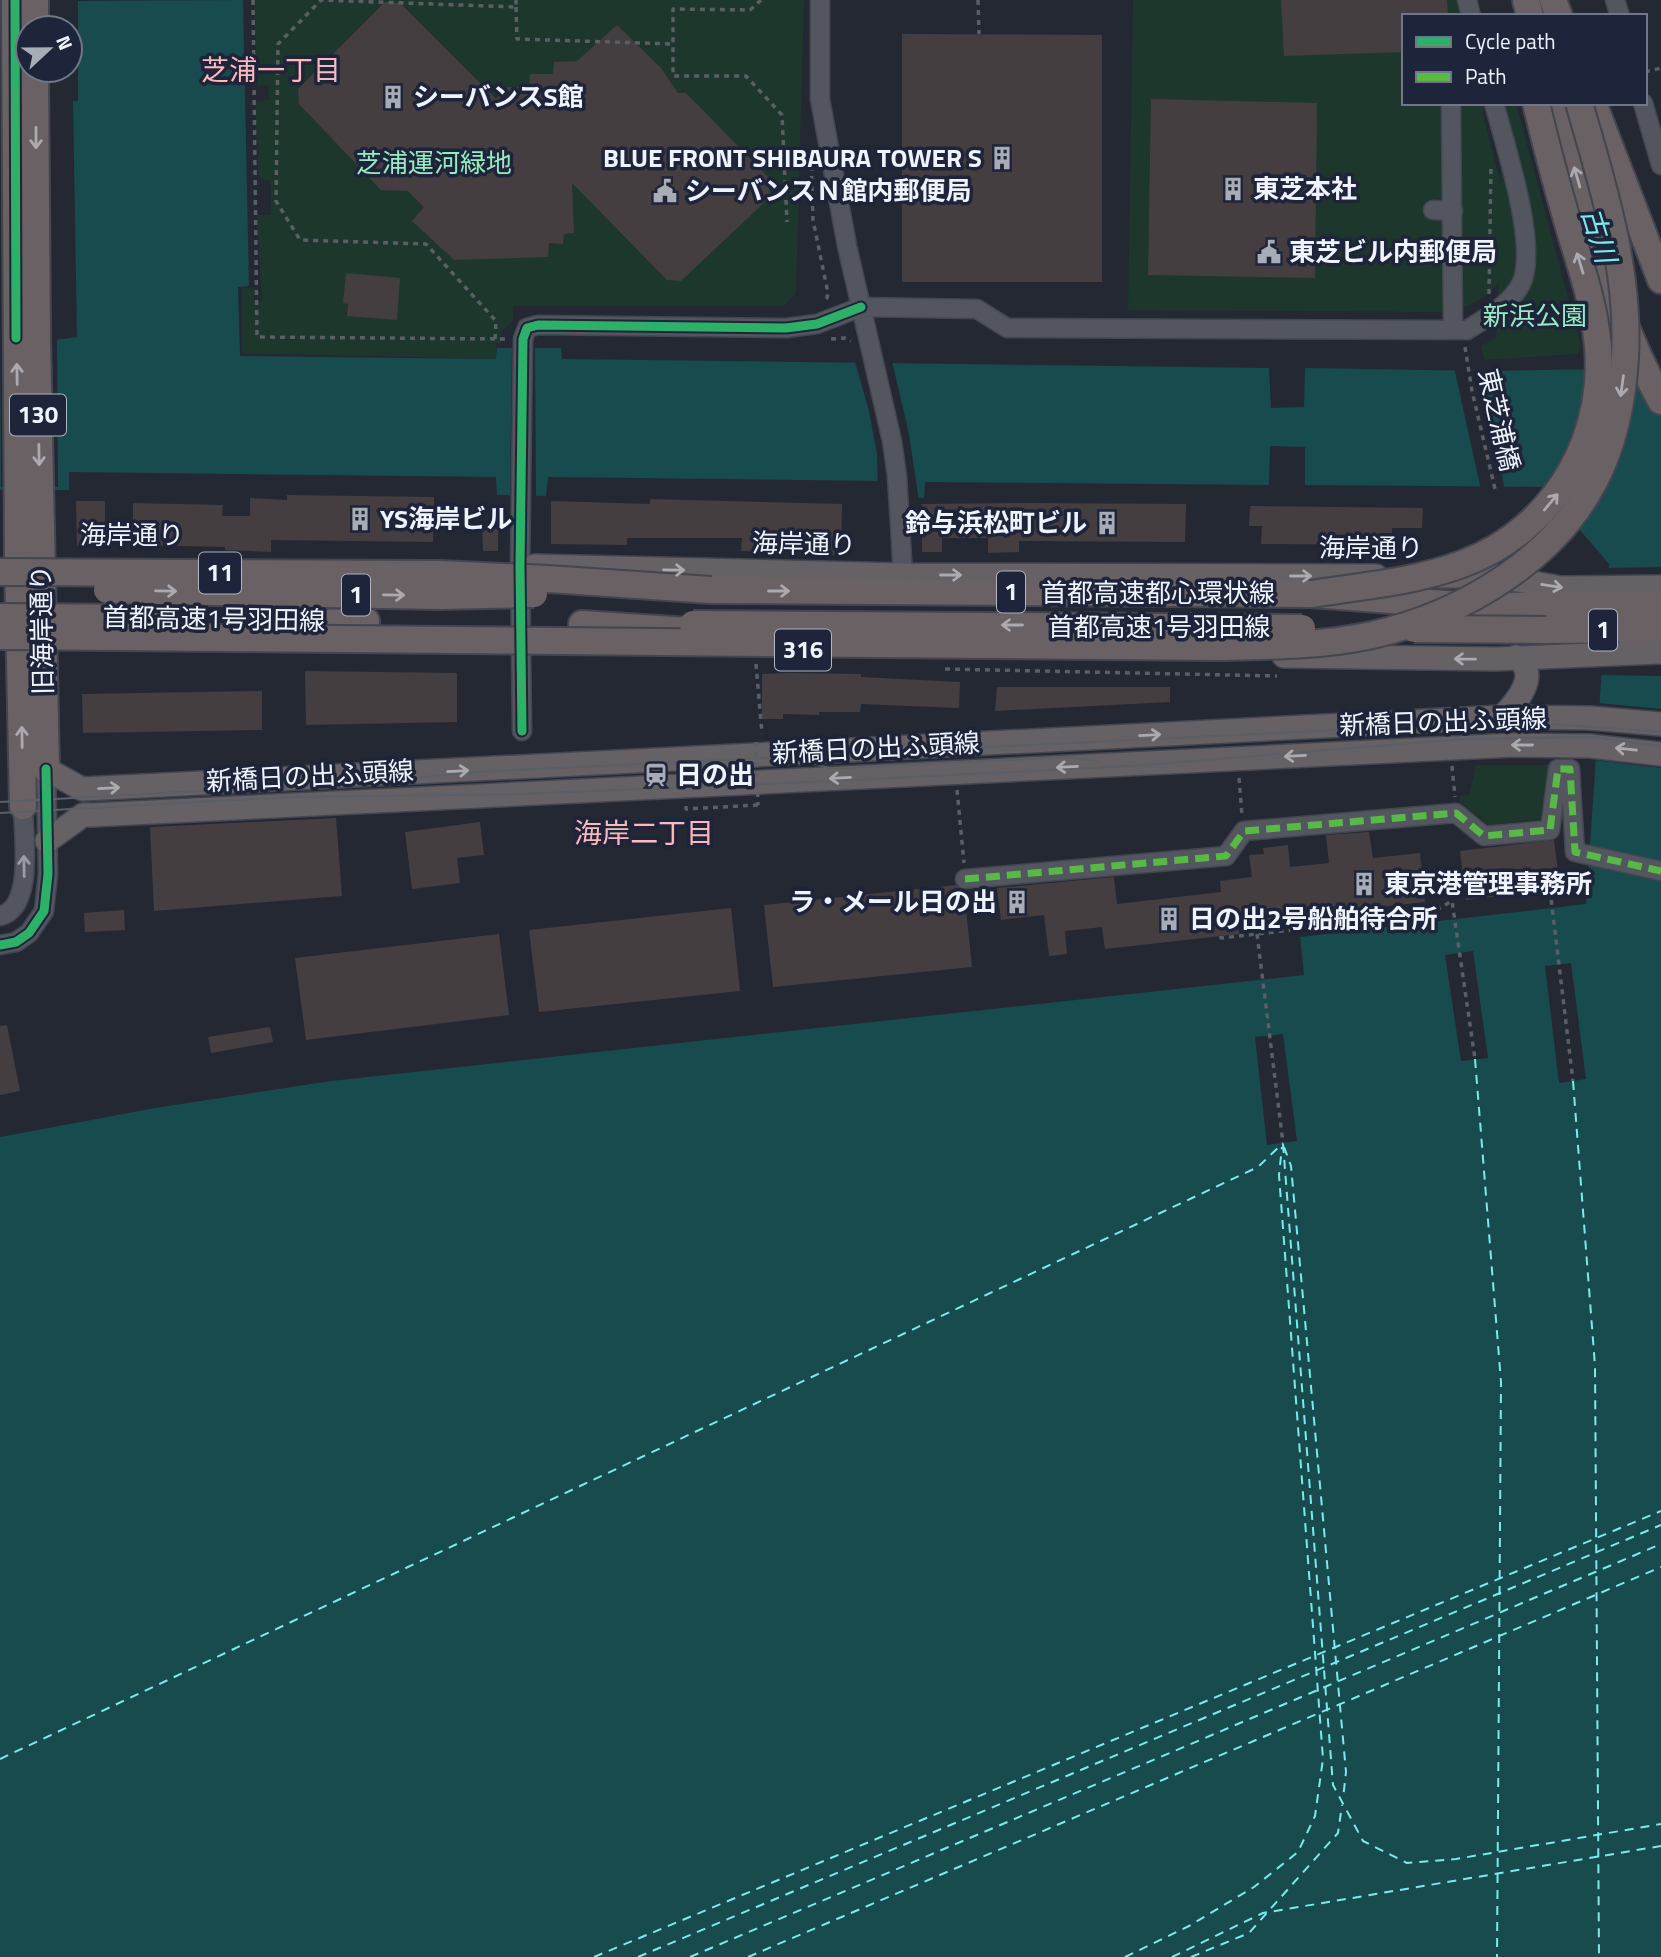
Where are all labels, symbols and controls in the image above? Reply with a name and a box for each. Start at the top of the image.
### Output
north arrow [14,14,84,84]
legend [1402,14,1647,105]
text: Cycle path [1465,25,1556,57]
text: N [49,31,81,54]
district label: 芝浦一丁目 [201,48,341,91]
text: Path [1465,60,1507,92]
place label: シーバンスS館 [413,77,584,116]
building icon: シーバンスS館 [379,83,407,111]
one-way arrow [29,126,43,149]
place label: BLUE FRONT SHIBAURA TOWER S [603,138,982,177]
park label: 芝浦運河緑地 [356,143,512,182]
building icon: BLUE FRONT SHIBAURA TOWER S [988,144,1016,172]
one-way arrow [1570,166,1583,188]
place label: 東芝本社 [1253,169,1357,208]
place label: シーバンスＮ館内郵便局 [685,171,972,210]
building icon: 東芝本社 [1219,175,1247,203]
public building icon: シーバンスＮ館内郵便局 [651,177,679,205]
water label: 古川 [1571,202,1629,271]
place label: 東芝ビル内郵便局 [1289,232,1497,271]
public building icon: 東芝ビル内郵便局 [1255,238,1283,266]
one-way arrow [1572,252,1585,274]
park label: 新浜公園 [1483,296,1587,335]
one-way arrow [10,363,23,386]
street label: 東芝浦橋 [1469,365,1530,475]
one-way arrow [1615,374,1628,397]
road number: 130 [10,394,66,436]
one-way arrow [32,444,46,467]
one-way arrow [1543,493,1559,511]
place label: YS海岸ビル [380,499,512,538]
place label: 鈴与浜松町ビル [905,503,1087,542]
building icon: YS海岸ビル [346,505,374,533]
building icon: 鈴与浜松町ビル [1093,509,1121,537]
street label: 海岸通り [80,515,184,554]
street label: 海岸通り [752,523,856,564]
street label: 海岸通り [1319,528,1423,567]
road number: 11 [199,552,241,594]
one-way arrow [663,563,686,576]
street label: 旧海岸通り [21,565,62,695]
one-way arrow [939,568,962,582]
one-way arrow [1289,569,1312,583]
road number: 1 [997,572,1025,612]
street label: 首都高速都心環状線 [1041,573,1275,612]
road number: 1 [342,574,370,616]
one-way arrow [1540,580,1563,593]
one-way arrow [768,584,791,598]
one-way arrow [154,585,177,598]
one-way arrow [382,589,405,602]
street label: 首都高速1号羽田線 [102,597,326,640]
street label: 首都高速1号羽田線 [1048,607,1270,646]
road number: 1 [1589,610,1617,650]
one-way arrow [1001,619,1024,632]
road number: 316 [775,630,831,670]
one-way arrow [1454,652,1477,665]
street label: 新橋日の出ふ頭線 [1338,698,1548,745]
street label: 新橋日の出ふ頭線 [771,723,981,772]
one-way arrow [15,726,29,749]
one-way arrow [1138,729,1161,742]
one-way arrow [1511,738,1534,752]
one-way arrow [1615,743,1637,756]
one-way arrow [1283,749,1306,762]
street label: 新橋日の出ふ頭線 [205,751,415,800]
place label: 日の出 [676,755,754,794]
one-way arrow [1056,760,1079,773]
station icon: 日の出 [642,761,670,789]
one-way arrow [446,764,469,777]
one-way arrow [829,772,852,785]
one-way arrow [97,781,119,794]
district label: 海岸二丁目 [574,811,714,854]
one-way arrow [17,855,31,878]
place label: 東京港管理事務所 [1384,864,1592,903]
building icon: 東京港管理事務所 [1350,870,1378,898]
place label: ラ・メール日の出 [789,882,997,921]
building icon: ラ・メール日の出 [1003,888,1031,916]
place label: 日の出2号船舶待合所 [1189,899,1438,938]
building icon: 日の出2号船舶待合所 [1155,905,1183,933]

